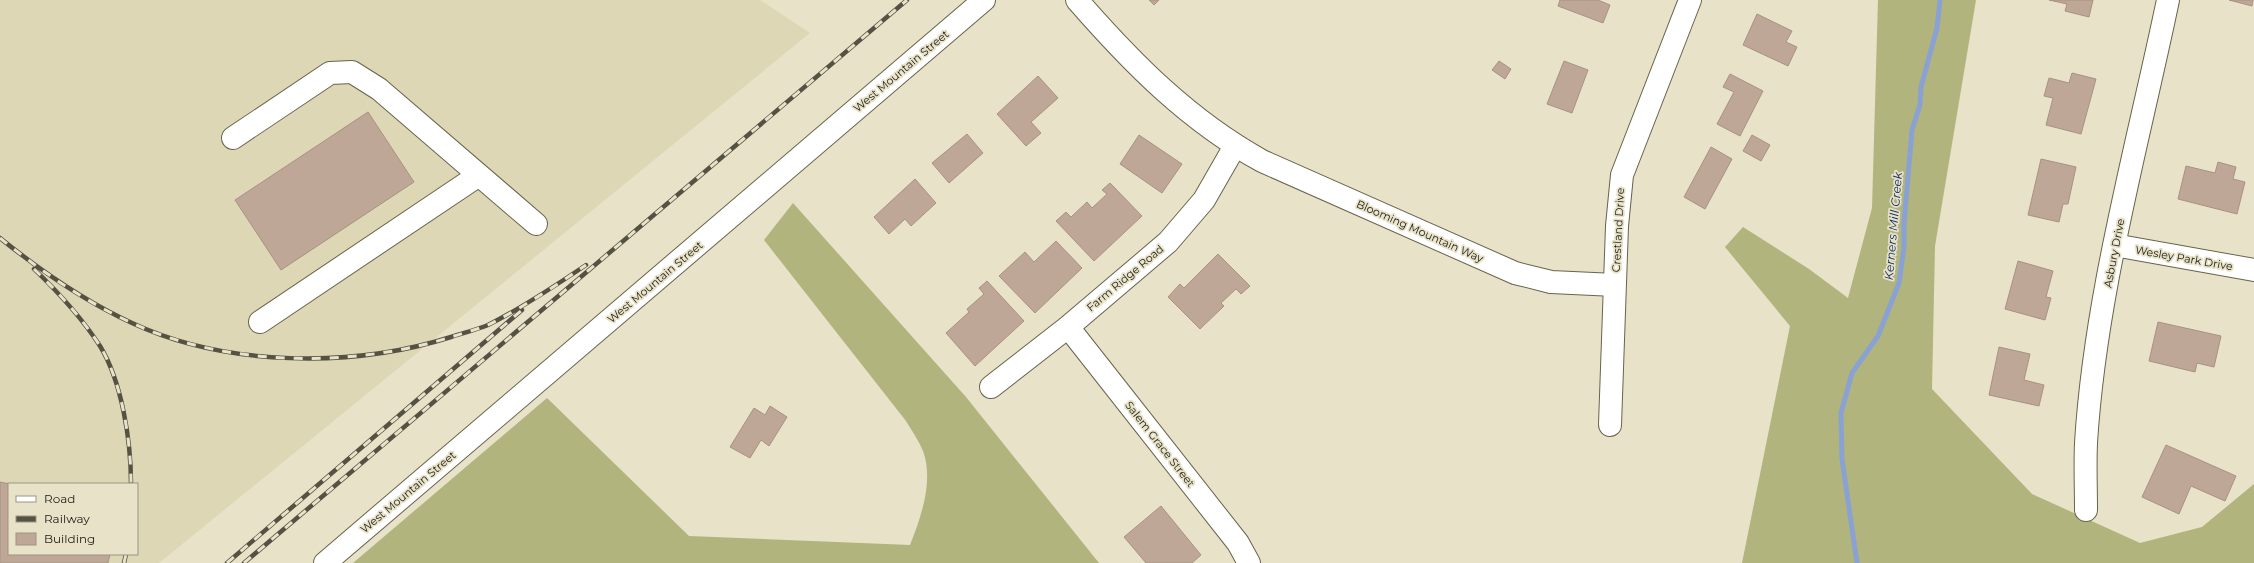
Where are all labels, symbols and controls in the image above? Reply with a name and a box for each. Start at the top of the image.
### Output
street label: West Mountain Street [850,27,952,115]
water label: Kerners Mill Creek [1881,170,1905,281]
street label: Crestland Drive [1609,187,1627,273]
street label: Blooming Mountain Way [1354,197,1486,265]
street label: Asbury Drive [2100,217,2128,289]
street label: West Mountain Street [604,238,706,326]
street label: Farm Ridge Road [1084,242,1166,314]
street label: Wesley Park Drive [2134,243,2234,274]
street label: Salem Grace Street [1122,398,1198,490]
street label: West Mountain Street [357,448,459,536]
legend [8,483,138,555]
text: Road [44,491,75,506]
text: Railway [44,511,90,526]
text: Building [44,531,95,546]

